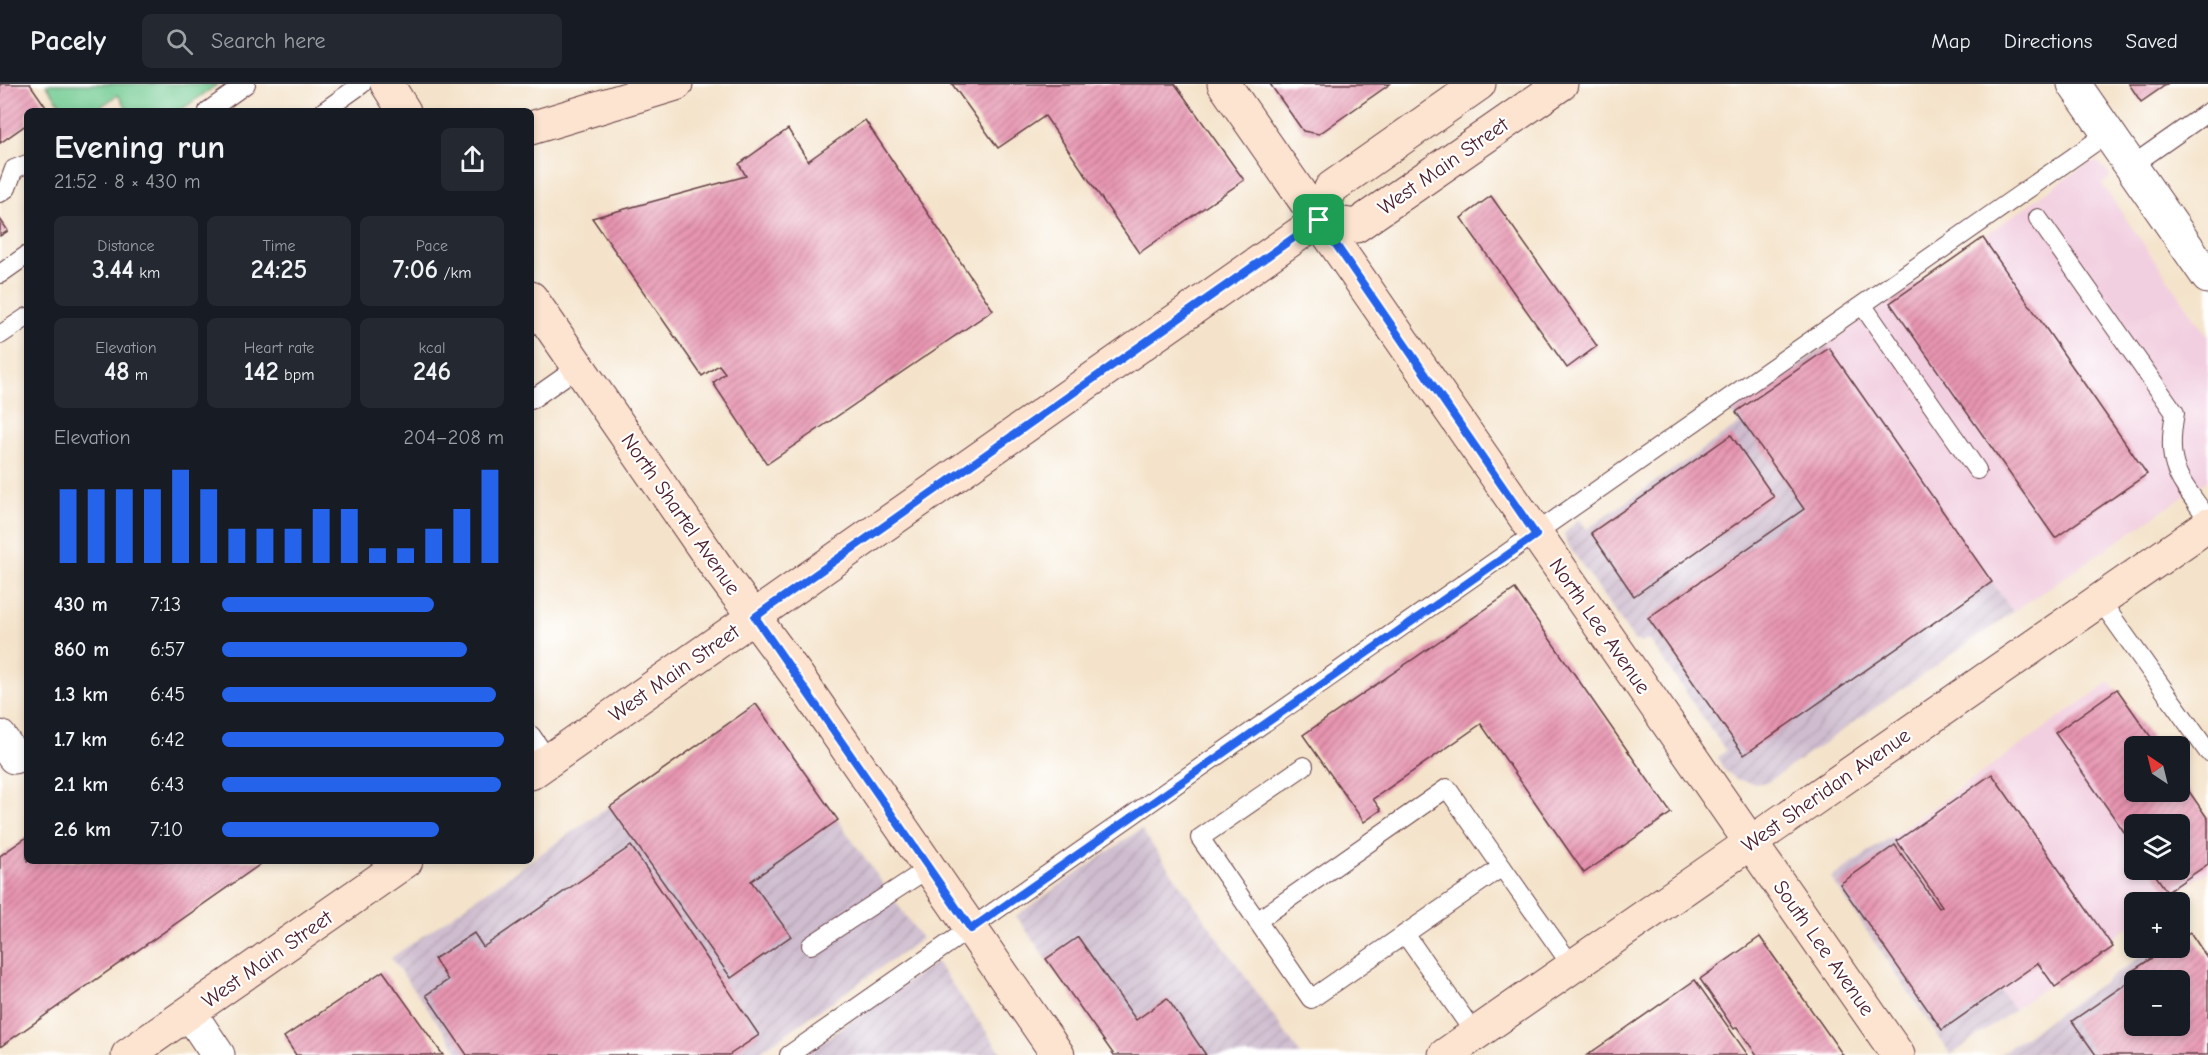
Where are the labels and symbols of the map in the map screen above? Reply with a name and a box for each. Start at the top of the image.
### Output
street label: West Main Street [1373,112,1514,220]
pin [1293,194,1344,245]
street label: North Shartel Avenue [616,429,746,599]
street label: North Lee Avenue [1544,554,1656,698]
street label: West Main Street [604,619,745,727]
street label: West Sheridan Avenue [1737,723,1915,857]
north arrow [2124,736,2190,802]
street label: South Lee Avenue [1768,876,1880,1020]
street label: West Main Street [197,905,338,1013]

